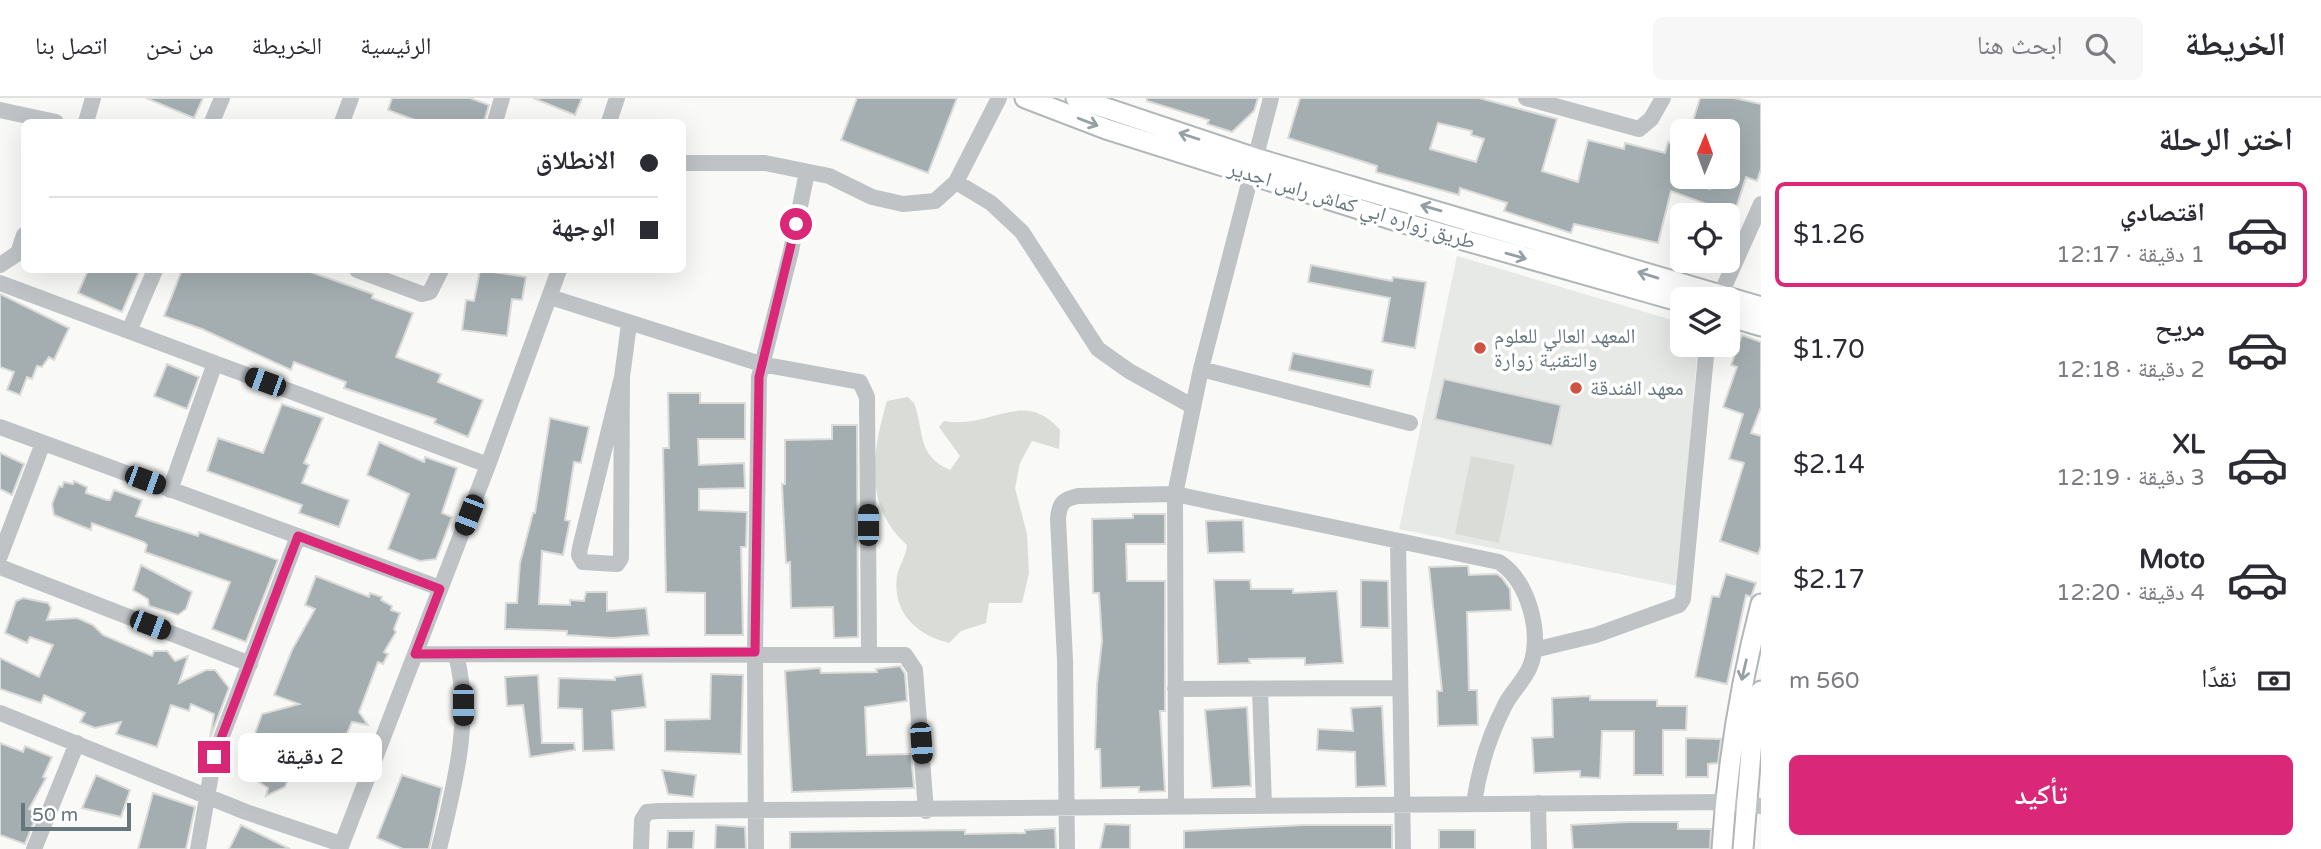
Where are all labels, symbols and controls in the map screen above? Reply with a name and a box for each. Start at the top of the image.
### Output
search box [1653,17,2143,80]
text: الخريطة [2185,25,2286,64]
icon: search [2081,29,2119,67]
text: ابحث هنا [1977,30,2063,61]
text: اتصل بنا [35,32,108,61]
text: من نحن [146,32,214,61]
text: الخريطة [252,32,322,61]
text: الرئيسية [360,32,431,61]
one-way arrow [1077,117,1099,130]
north arrow [1670,119,1740,189]
map controls [1670,119,1740,357]
text: اختر الرحلة [2158,121,2293,159]
one-way arrow [1179,129,1201,142]
text: الانطلاق [536,145,616,176]
street label: طريق زواره ابي كماش راس اجدير [1223,156,1479,258]
text: اقتصادي [2120,197,2205,228]
one-way arrow [1420,201,1443,214]
button: locate [1670,203,1740,273]
icon: car [2226,203,2289,266]
route start [780,208,812,240]
text: الوجهة [551,212,616,243]
text: $1.26 [1793,219,1865,250]
text: 1 دقيقة · 12:17 [2056,241,2205,269]
one-way arrow [1505,250,1527,263]
one-way arrow [1637,268,1659,281]
button: layers [1670,287,1740,357]
text: مريح [2155,312,2205,343]
icon: car [2226,318,2289,381]
place label: المعهد العالي للعلوم والتقنية زوارة [1494,324,1636,373]
text: $1.70 [1793,334,1865,365]
marker: المعهد العالي للعلوم والتقنية زوارة [1472,340,1488,356]
text: 2 دقيقة · 12:18 [2056,356,2205,384]
car [242,365,289,399]
place label: معهد الفندقة [1590,376,1684,401]
marker: معهد الفندقة [1568,380,1584,396]
text: XL [2173,429,2205,460]
icon: car [2226,433,2289,496]
text: $2.14 [1793,449,1865,480]
car [122,463,169,497]
text: 3 دقيقة · 12:19 [2056,464,2205,492]
car [452,492,487,538]
car [858,504,879,546]
text: Moto [2139,544,2205,575]
icon: car [2226,548,2289,611]
text: $2.17 [1793,564,1865,595]
text: 4 دقيقة · 12:20 [2056,579,2205,607]
car [127,608,174,642]
one-way arrow [1737,658,1750,681]
icon: cash [2255,662,2293,700]
text: نقدًا [2201,663,2237,694]
text: 560 m [1789,667,1859,695]
car [453,684,474,726]
car [910,721,933,765]
callout: 2 دقيقة [238,732,382,782]
route end [198,741,230,773]
text: 2 دقيقة [276,743,344,771]
button: تأكيد [1789,755,2293,835]
scale bar [21,800,131,832]
text: 50 m [32,804,78,826]

